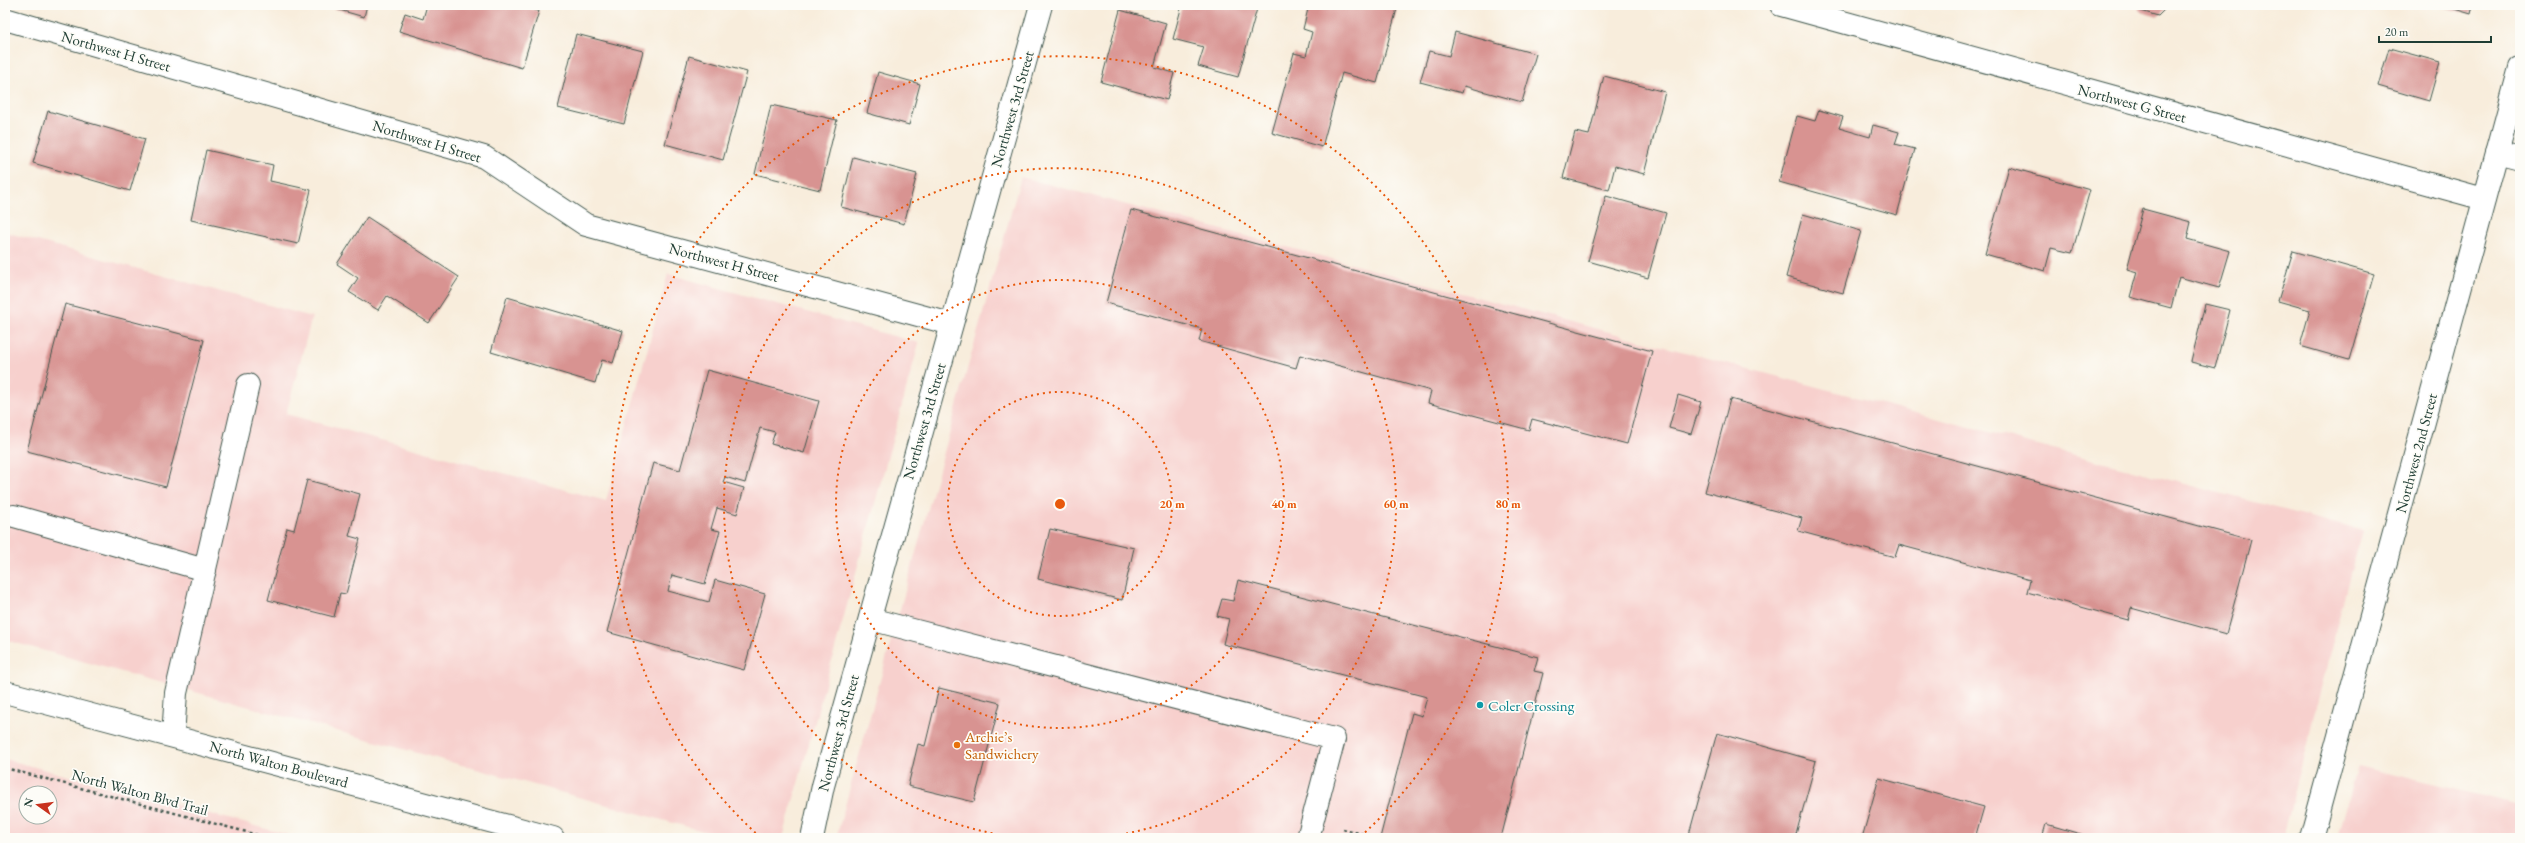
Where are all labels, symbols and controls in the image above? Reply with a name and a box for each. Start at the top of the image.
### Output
scale bar [2379,18,2491,44]
text: 20 m [2385,24,2409,40]
street label: Northwest H Street [59,26,173,76]
street label: Northwest 3rd Street [986,48,1038,170]
street label: Northwest G Street [2076,79,2189,127]
street label: Northwest H Street [370,115,484,167]
street label: Northwest H Street [667,238,781,286]
street label: Northwest 3rd Street [898,360,950,482]
street label: Northwest 2nd Street [2391,391,2441,515]
text: 20 m [1159,496,1185,512]
text: 40 m [1271,496,1297,512]
text: 60 m [1383,496,1409,512]
text: 80 m [1495,496,1521,512]
centre of rings [1053,497,1067,511]
street label: Northwest 3rd Street [813,672,863,794]
place label: Coler Crossing [1488,696,1575,715]
marker: Coler Crossing [1475,700,1485,710]
place label: Archie’s Sandwichery [964,727,1039,763]
street label: North Walton Boulevard [207,736,351,792]
marker: Archie’s Sandwichery [952,740,962,750]
street label: North Walton Blvd Trail [70,765,211,819]
north arrow [18,785,58,825]
text: N [20,796,36,809]

